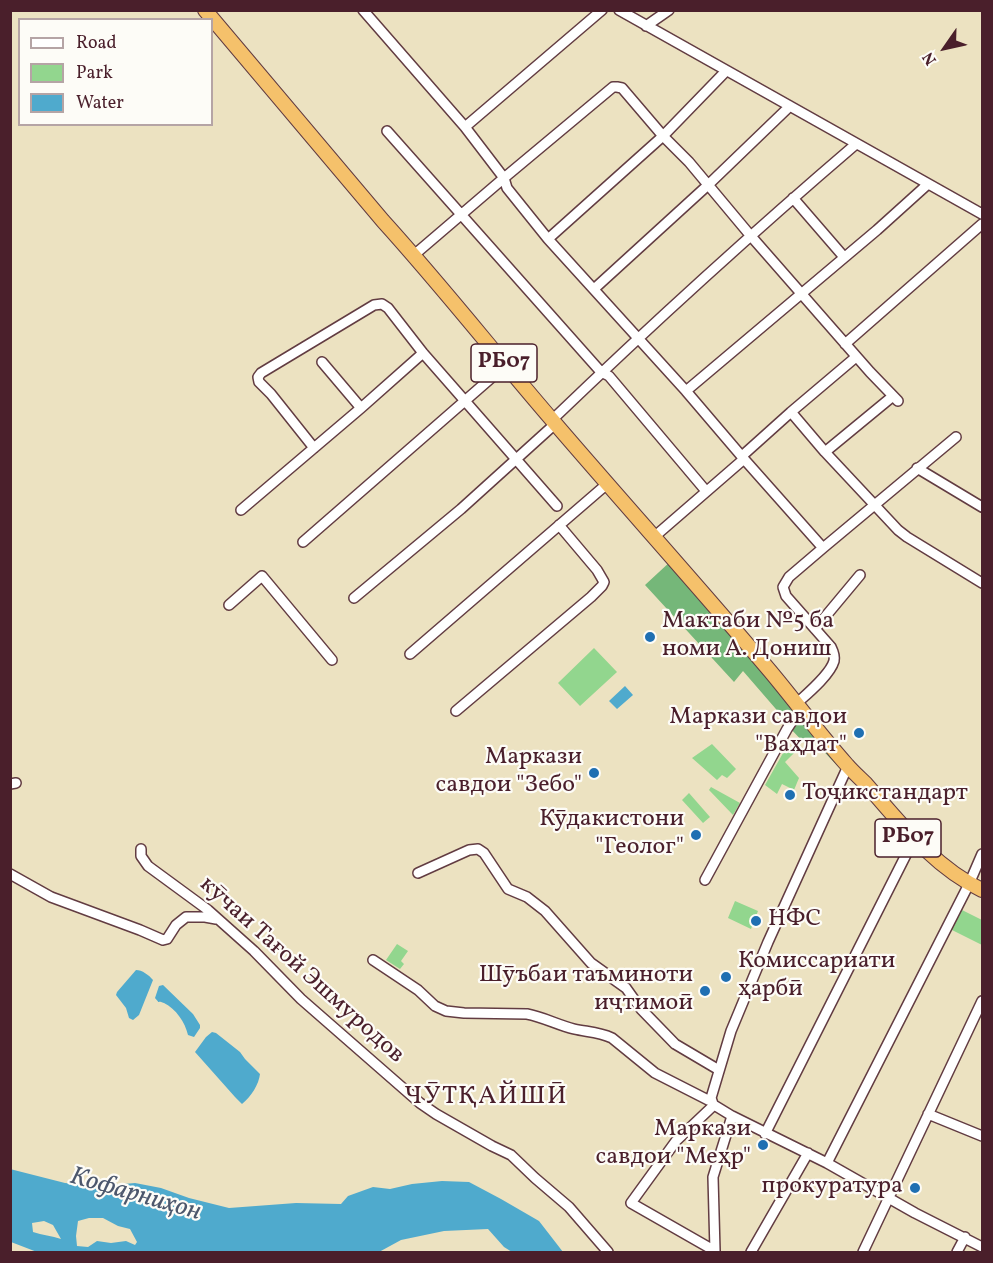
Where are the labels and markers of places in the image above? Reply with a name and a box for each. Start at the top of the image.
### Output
place label: Мактаби №5 ба номи А. Дониш [662,609,834,665]
marker: Мактаби №5 ба номи А. Дониш [643,630,657,644]
place label: Маркази савдои "Ваҳдат" [669,705,847,761]
marker: Маркази савдои "Ваҳдат" [852,726,866,740]
place label: Маркази савдои "Зебо" [436,745,582,801]
marker: Маркази савдои "Зебо" [587,766,601,780]
place label: Тоҷикстандарт [802,781,968,809]
marker: Тоҷикстандарт [783,788,797,802]
place label: Кӯдакистони "Геолог" [539,807,684,863]
marker: Кӯдакистони "Геолог" [689,828,703,842]
place label: НФС [768,907,821,935]
marker: НФС [749,914,763,928]
place label: Комиссариати ҳарбӣ [738,949,895,1005]
place label: Шӯъбаи таъминоти иҷтимоӣ [479,963,693,1019]
marker: Комиссариати ҳарбӣ [719,970,733,984]
marker: Шӯъбаи таъминоти иҷтимоӣ [698,984,712,998]
place label: Маркази савдои "Меҳр" [596,1117,751,1173]
marker: Маркази савдои "Меҳр" [756,1138,770,1152]
place label: прокуратура [762,1174,903,1202]
marker: прокуратура [908,1181,922,1195]

